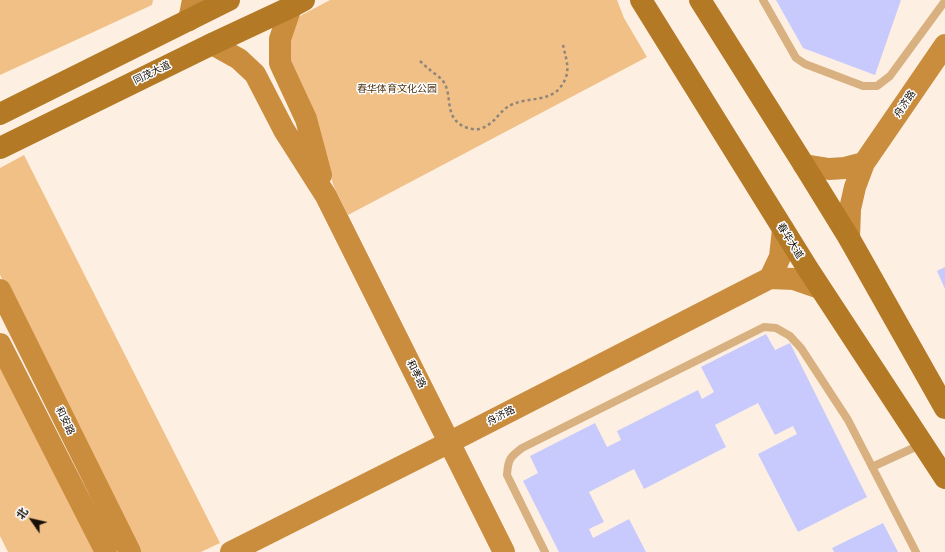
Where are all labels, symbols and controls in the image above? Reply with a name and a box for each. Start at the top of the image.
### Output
street label: 同茂大道 [131,59,173,87]
park label: 春华体育文化公园 [357,83,437,95]
street label: 舟济路 [892,88,918,120]
street label: 春华大道 [774,221,806,261]
street label: 和孝路 [404,358,428,390]
street label: 舟济路 [485,404,517,428]
street label: 和安路 [53,405,77,437]
north arrow [12,500,52,540]
text: 北 [13,505,31,522]

